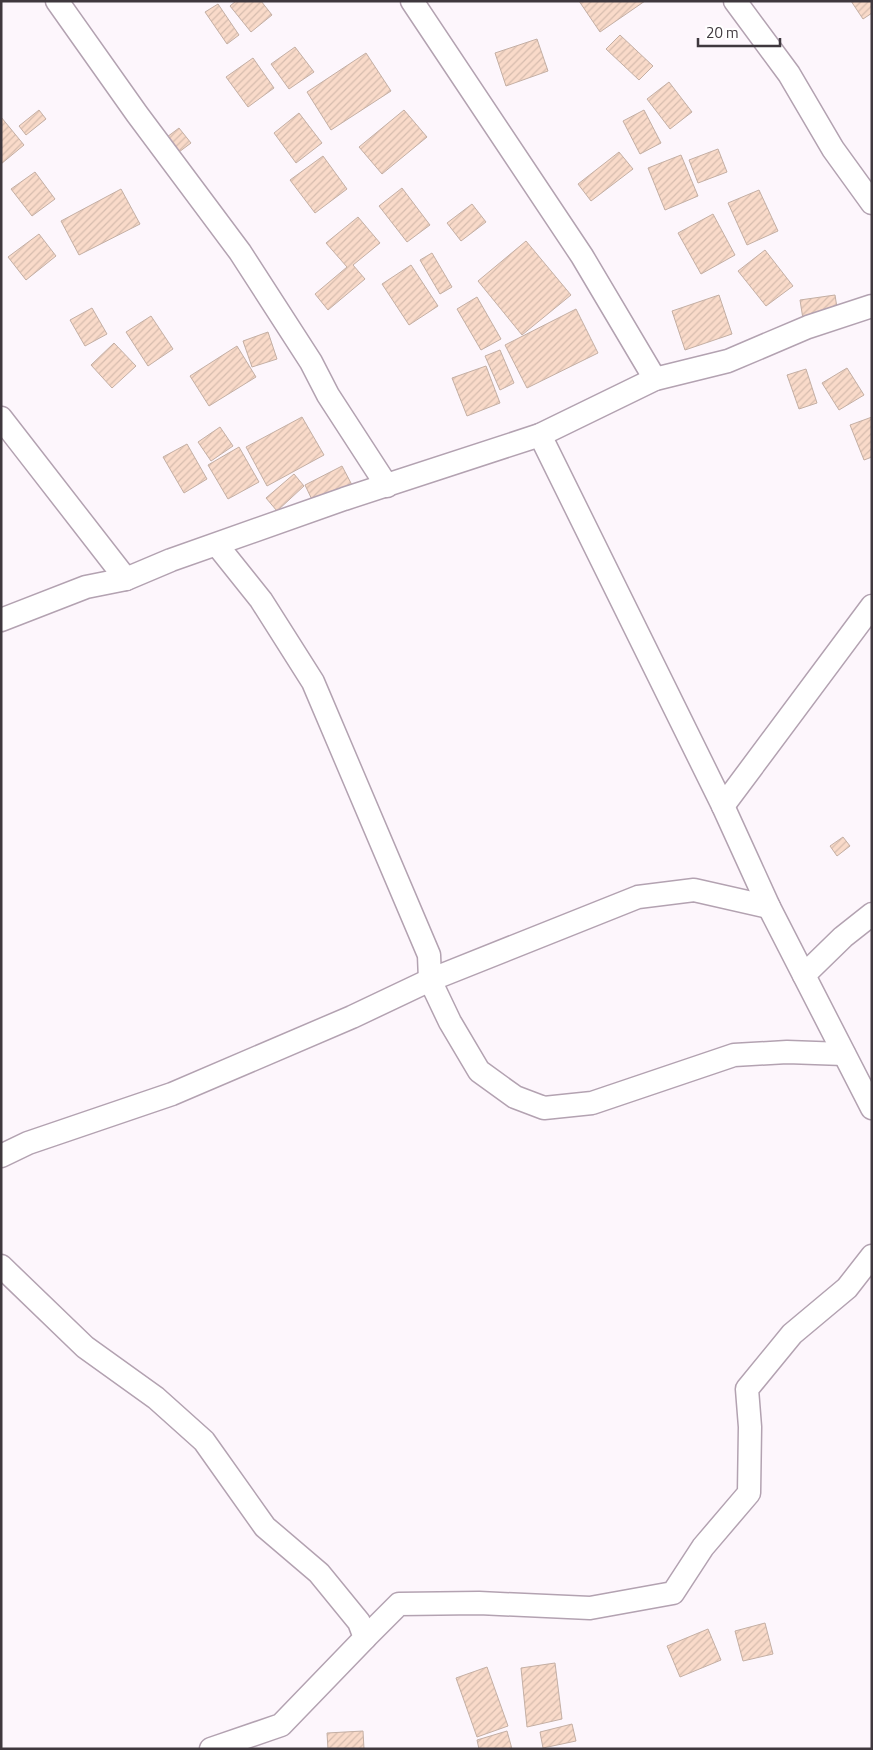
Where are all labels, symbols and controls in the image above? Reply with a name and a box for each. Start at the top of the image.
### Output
scale bar [698,15,780,47]
text: 20 m [706,21,739,44]

